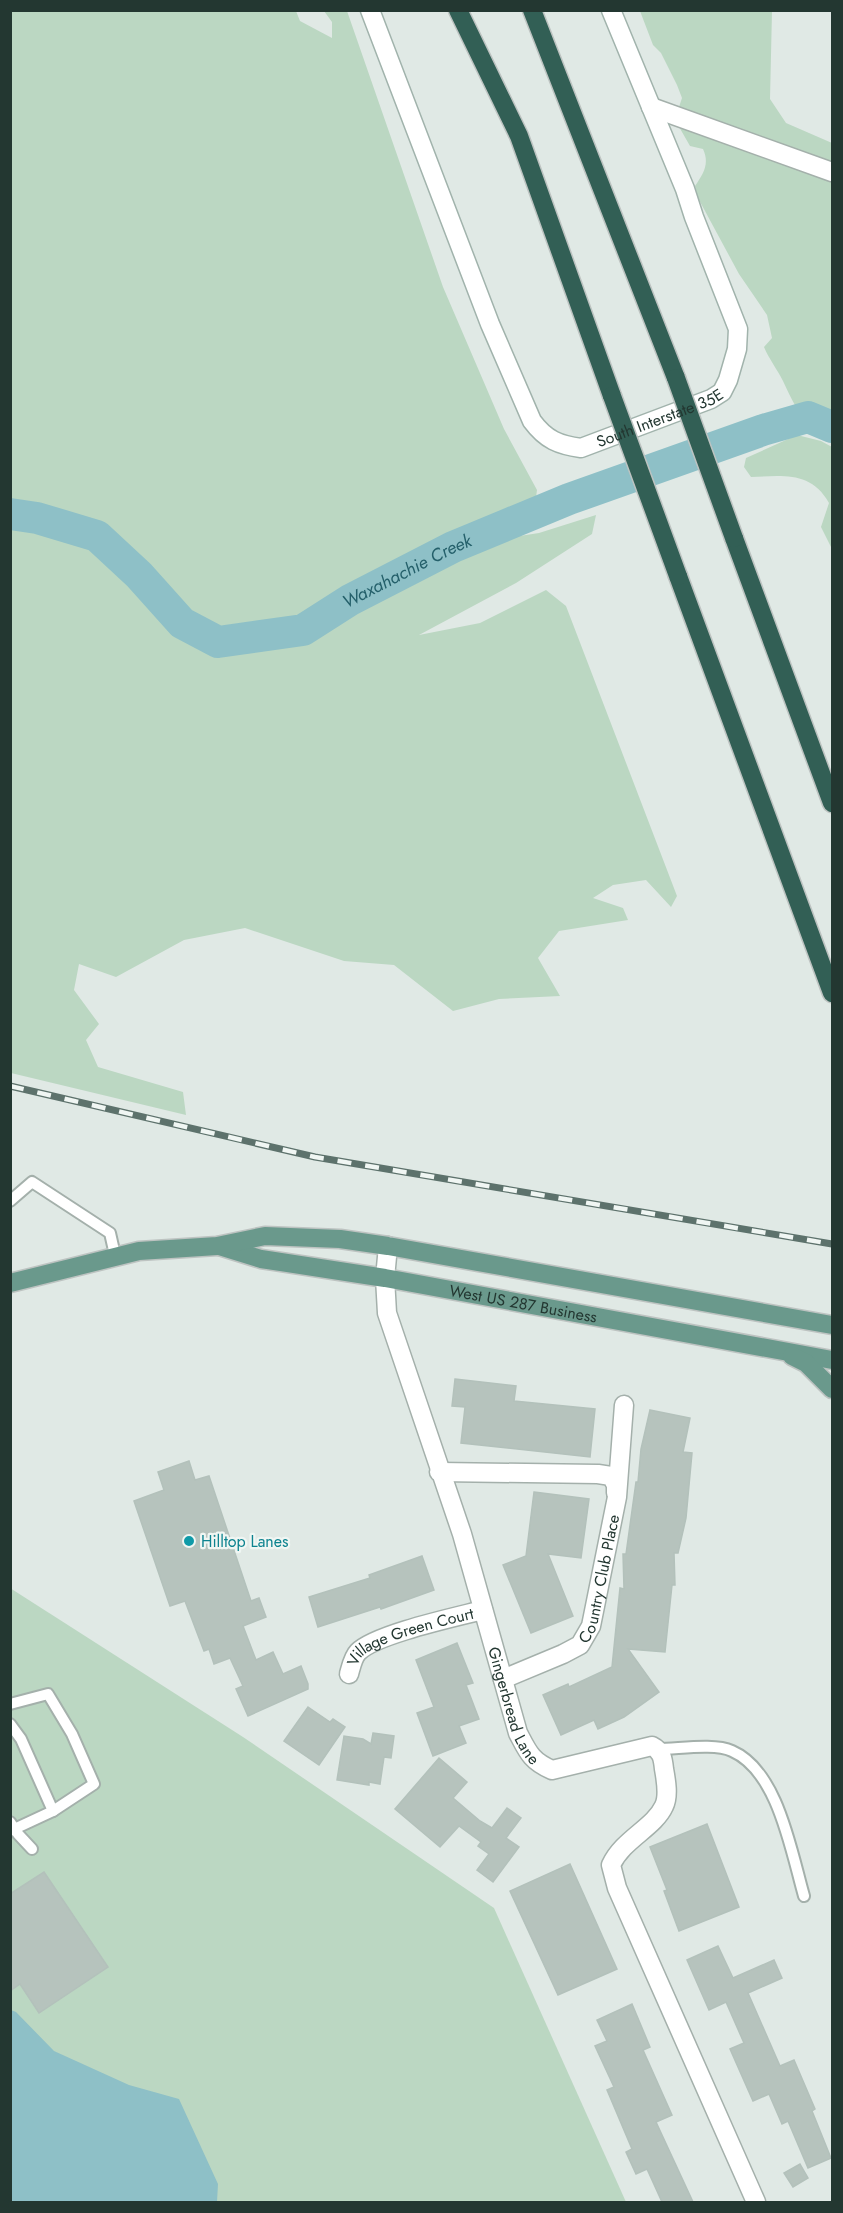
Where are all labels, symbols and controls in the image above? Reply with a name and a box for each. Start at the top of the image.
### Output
street label: South Interstate 35E [593,383,728,453]
water label: Waxahachie Creek [338,527,477,615]
street label: West US 287 Business [447,1279,599,1328]
street label: Country Club Place [572,1513,625,1647]
place label: Hilltop Lanes [201,1530,288,1553]
marker: Hilltop Lanes [182,1534,196,1548]
street label: Village Green Court [341,1601,476,1669]
street label: Gingerbread Lane [483,1644,545,1770]

